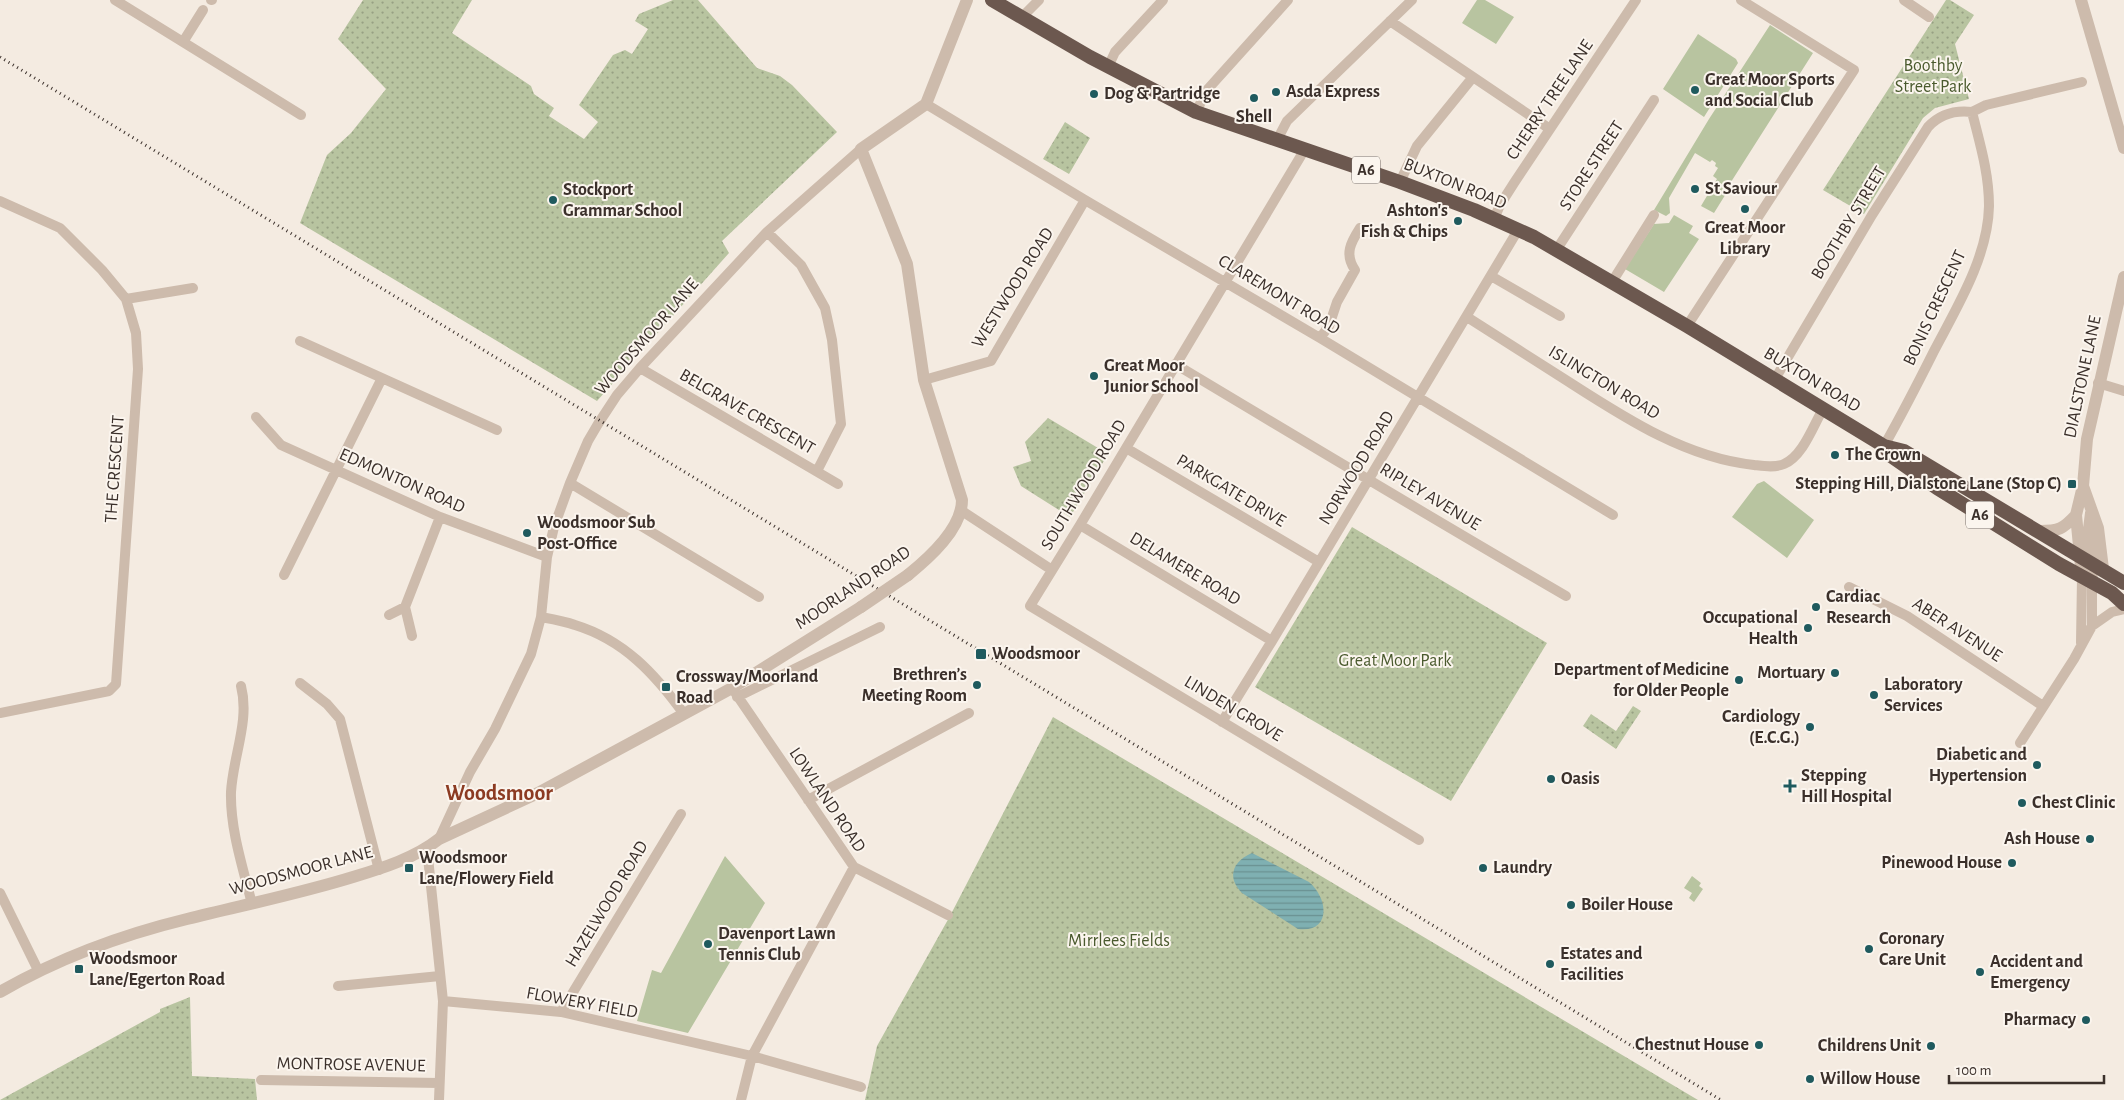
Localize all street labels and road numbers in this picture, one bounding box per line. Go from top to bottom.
street label: CHERRY TREE LANE [1503,37,1597,163]
street label: STORE STREET [1557,118,1628,214]
street label: BUXTON ROAD [1401,155,1509,213]
road number: A6 [1352,156,1380,184]
street label: BOOTHBY STREET [1808,163,1890,283]
street label: WESTWOOD ROAD [969,225,1057,351]
street label: BONIS CRESCENT [1900,247,1970,368]
street label: CLAREMONT ROAD [1215,252,1343,338]
street label: WOODSMOOR LANE [592,275,702,399]
street label: DIALSTONE LANE [2061,314,2105,440]
street label: ISLINGTON ROAD [1545,343,1663,423]
street label: BUXTON ROAD [1761,344,1863,416]
street label: BELGRAVE CRESCENT [676,366,818,458]
street label: NORWOOD ROAD [1316,408,1398,528]
street label: THE CRESCENT [102,414,128,524]
street label: SOUTHWOOD ROAD [1038,417,1130,553]
street label: EDMONTON ROAD [336,445,468,517]
street label: PARKGATE DRIVE [1173,451,1289,531]
street label: RIPLEY AVENUE [1377,460,1484,534]
road number: A6 [1966,502,1994,528]
street label: DELAMERE ROAD [1126,529,1244,609]
street label: MOORLAND ROAD [792,543,914,633]
street label: ABER AVENUE [1909,594,2005,666]
street label: LINDEN GROVE [1181,673,1285,745]
street label: LOWLAND ROAD [785,744,869,856]
street label: HAZELWOOD ROAD [562,838,652,970]
street label: WOODSMOOR LANE [227,843,375,899]
street label: FLOWERY FIELD [525,984,639,1022]
street label: MONTROSE AVENUE [276,1055,426,1075]

